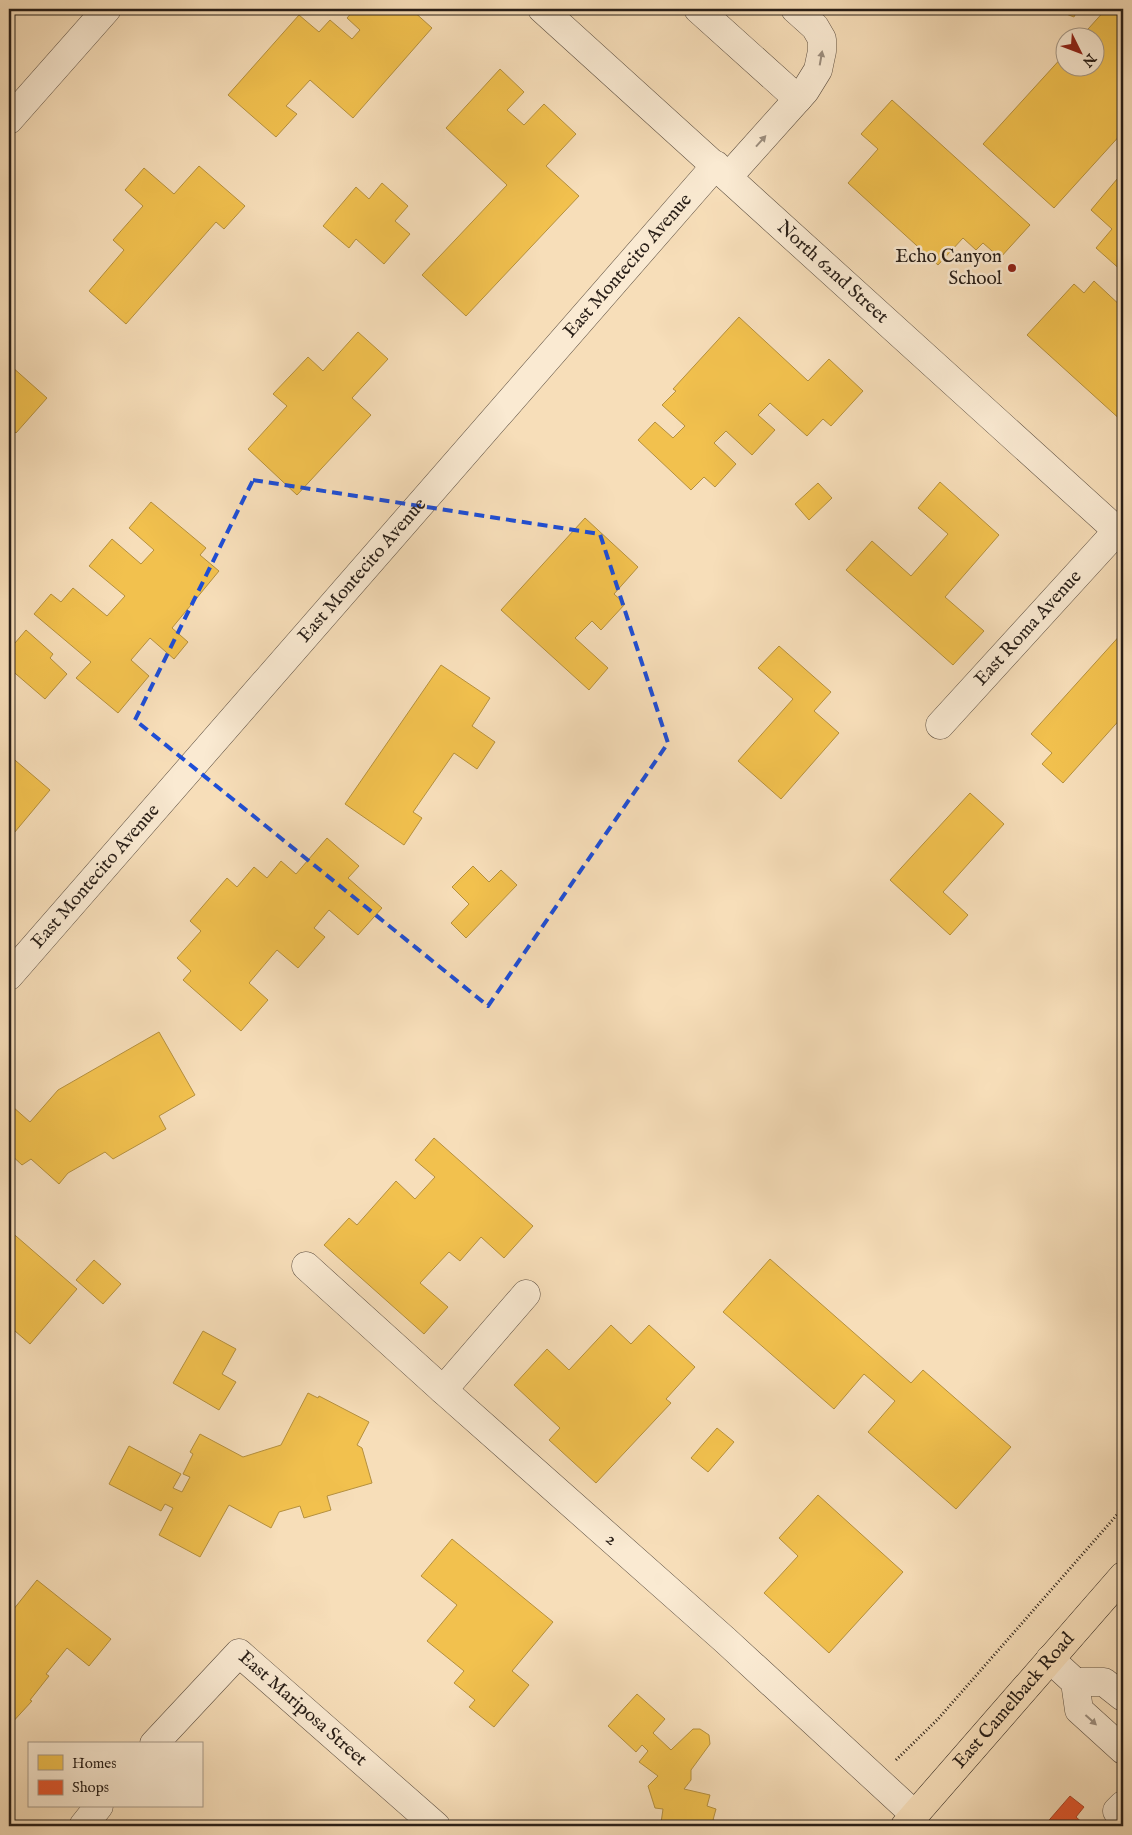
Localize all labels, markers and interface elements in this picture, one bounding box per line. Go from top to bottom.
north arrow [1054,28,1104,78]
one-way arrow [817,49,825,65]
text: N [1078,49,1100,71]
one-way arrow [755,135,767,147]
street label: East Montecito Avenue [558,188,698,343]
street label: North 62nd Street [772,216,894,329]
place label: Echo Canyon School [895,245,1003,291]
marker: Echo Canyon School [1006,262,1018,274]
street label: East Montecito Avenue [293,493,432,648]
street label: East Roma Avenue [969,565,1087,691]
street label: East Montecito Avenue [26,799,165,954]
street label: 2 [600,1527,623,1551]
street label: East Camelback Road [948,1627,1081,1774]
street label: East Mariposa Street [233,1646,372,1772]
one-way arrow [1084,1714,1096,1726]
legend [28,1742,202,1808]
text: Homes [72,1754,116,1773]
text: Shops [72,1778,109,1797]

